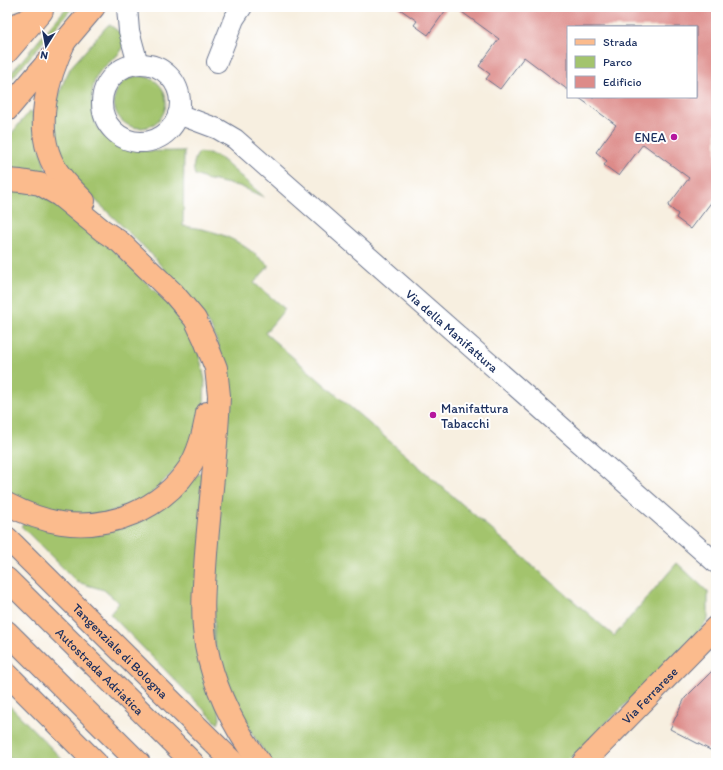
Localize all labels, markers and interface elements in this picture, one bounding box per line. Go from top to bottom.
north arrow [26,26,66,66]
legend [567,26,697,98]
text: Strada [603,35,638,49]
text: N [39,48,49,62]
text: Parco [603,55,632,69]
text: Edificio [603,75,642,89]
place label: ENEA [634,130,667,145]
marker: ENEA [669,132,679,142]
street label: Via della Manifattura [403,286,502,375]
place label: Manifattura Tabacchi [441,401,509,431]
marker: Manifattura Tabacchi [428,410,438,420]
street label: Tangenziale di Bologna [70,600,172,701]
street label: Autostrada Adriatica [53,624,148,718]
street label: Via Ferrarese [618,664,681,727]

